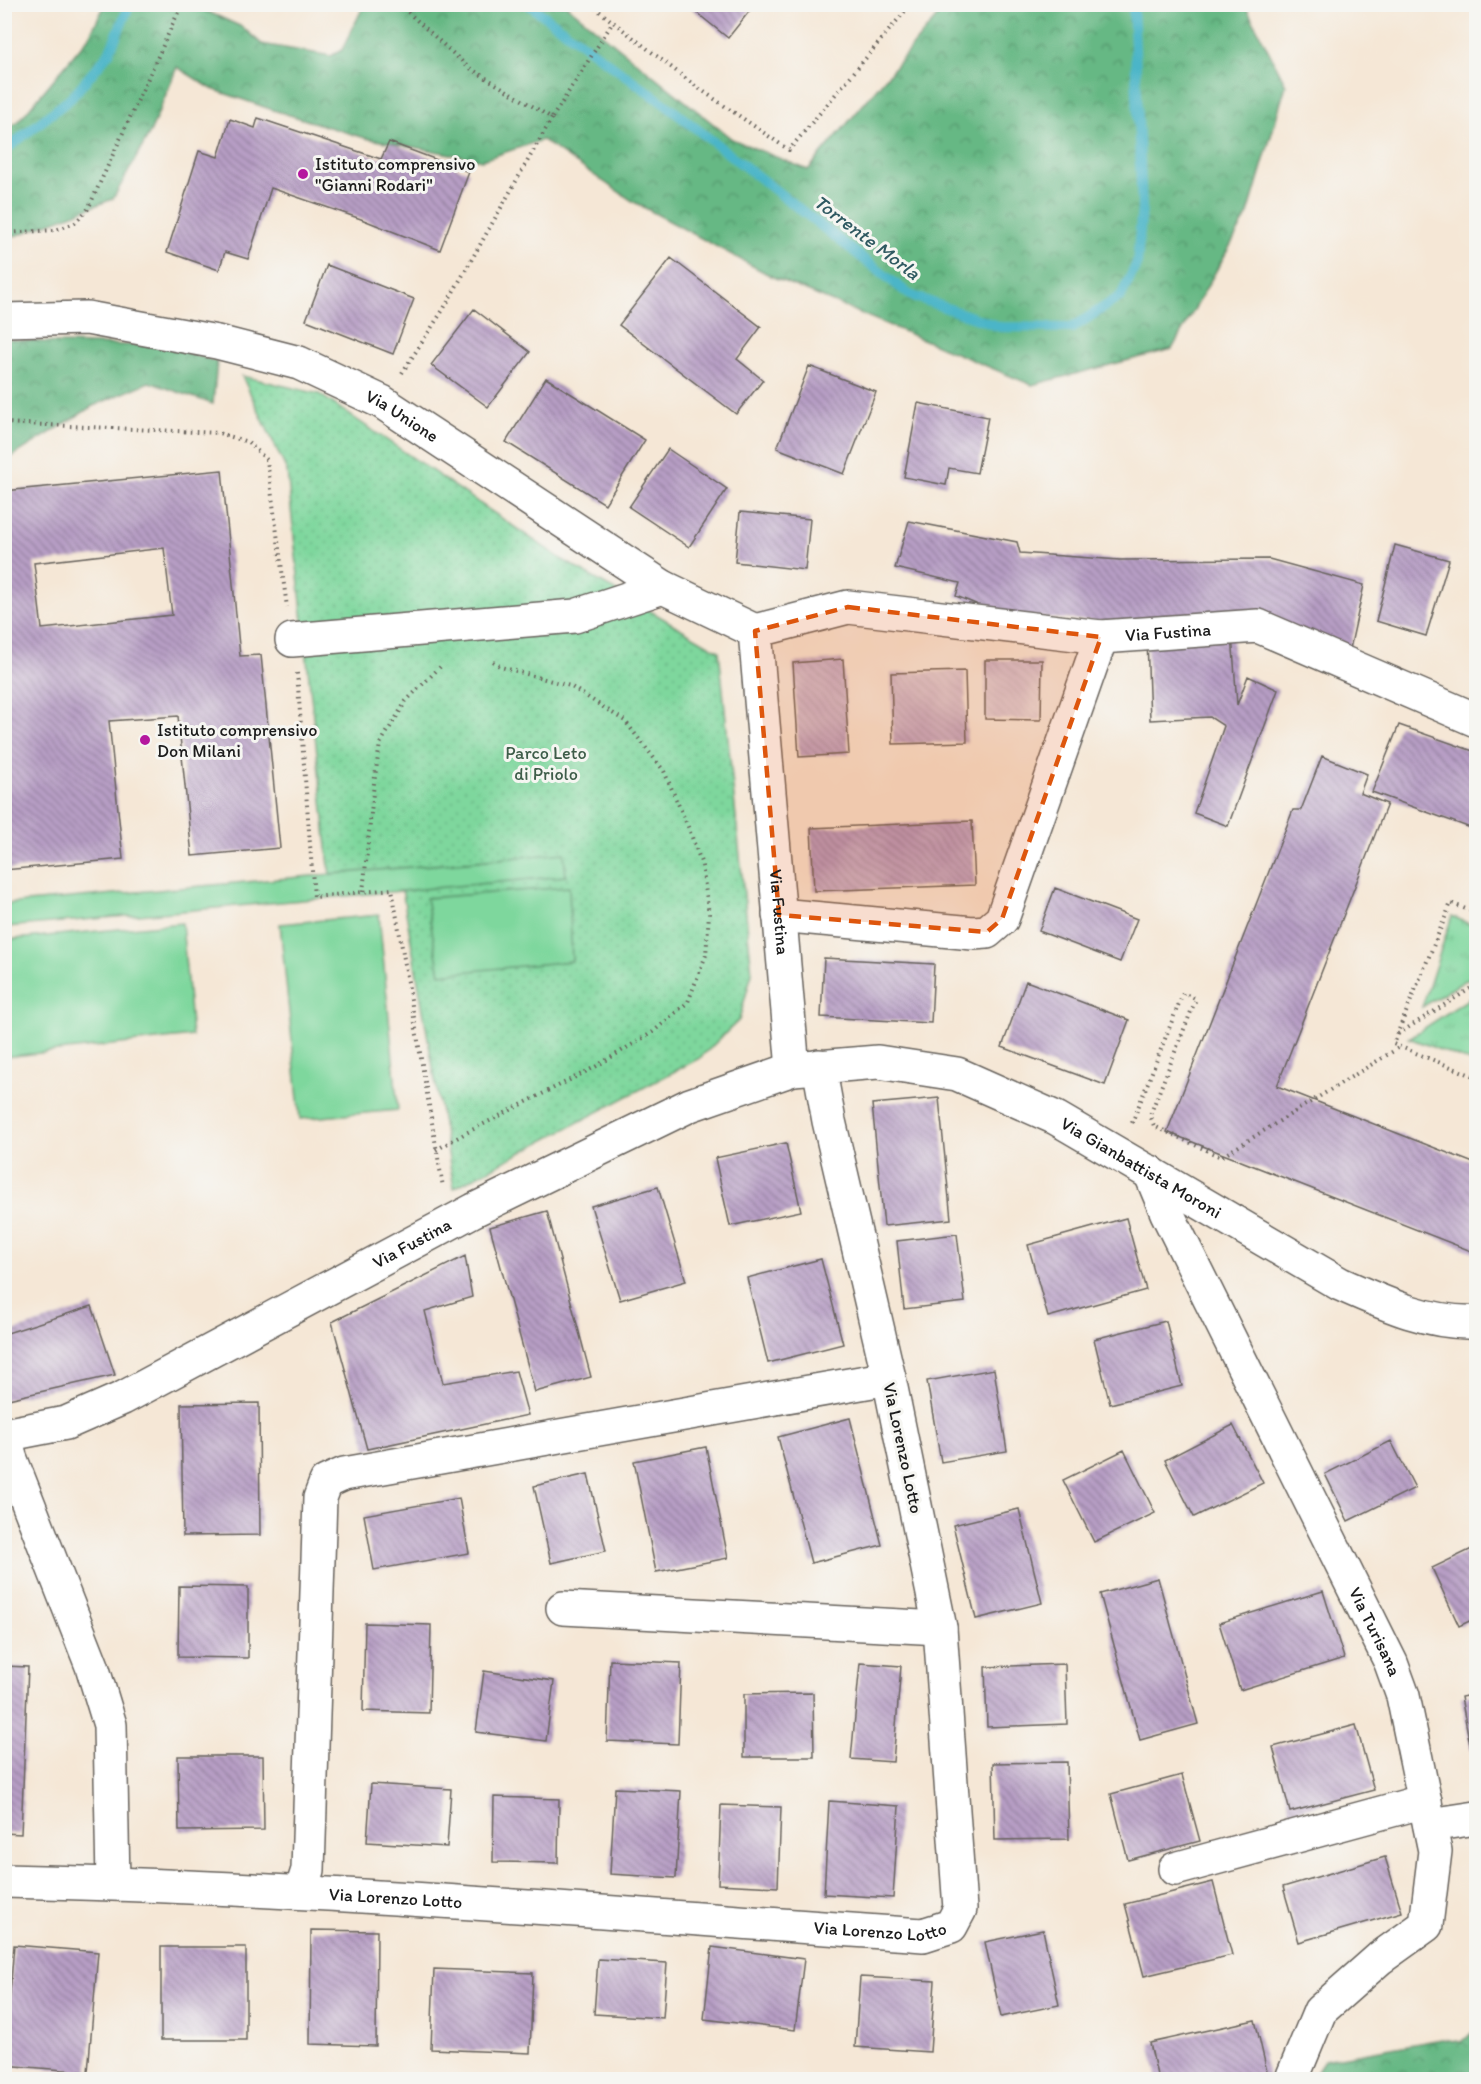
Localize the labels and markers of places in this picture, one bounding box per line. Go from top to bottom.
place label: Istituto comprensivo "Gianni Rodari" [315,153,475,196]
marker: Istituto comprensivo "Gianni Rodari" [296,167,310,181]
place label: Istituto comprensivo Don Milani [157,719,317,762]
marker: Istituto comprensivo Don Milani [138,733,152,747]

